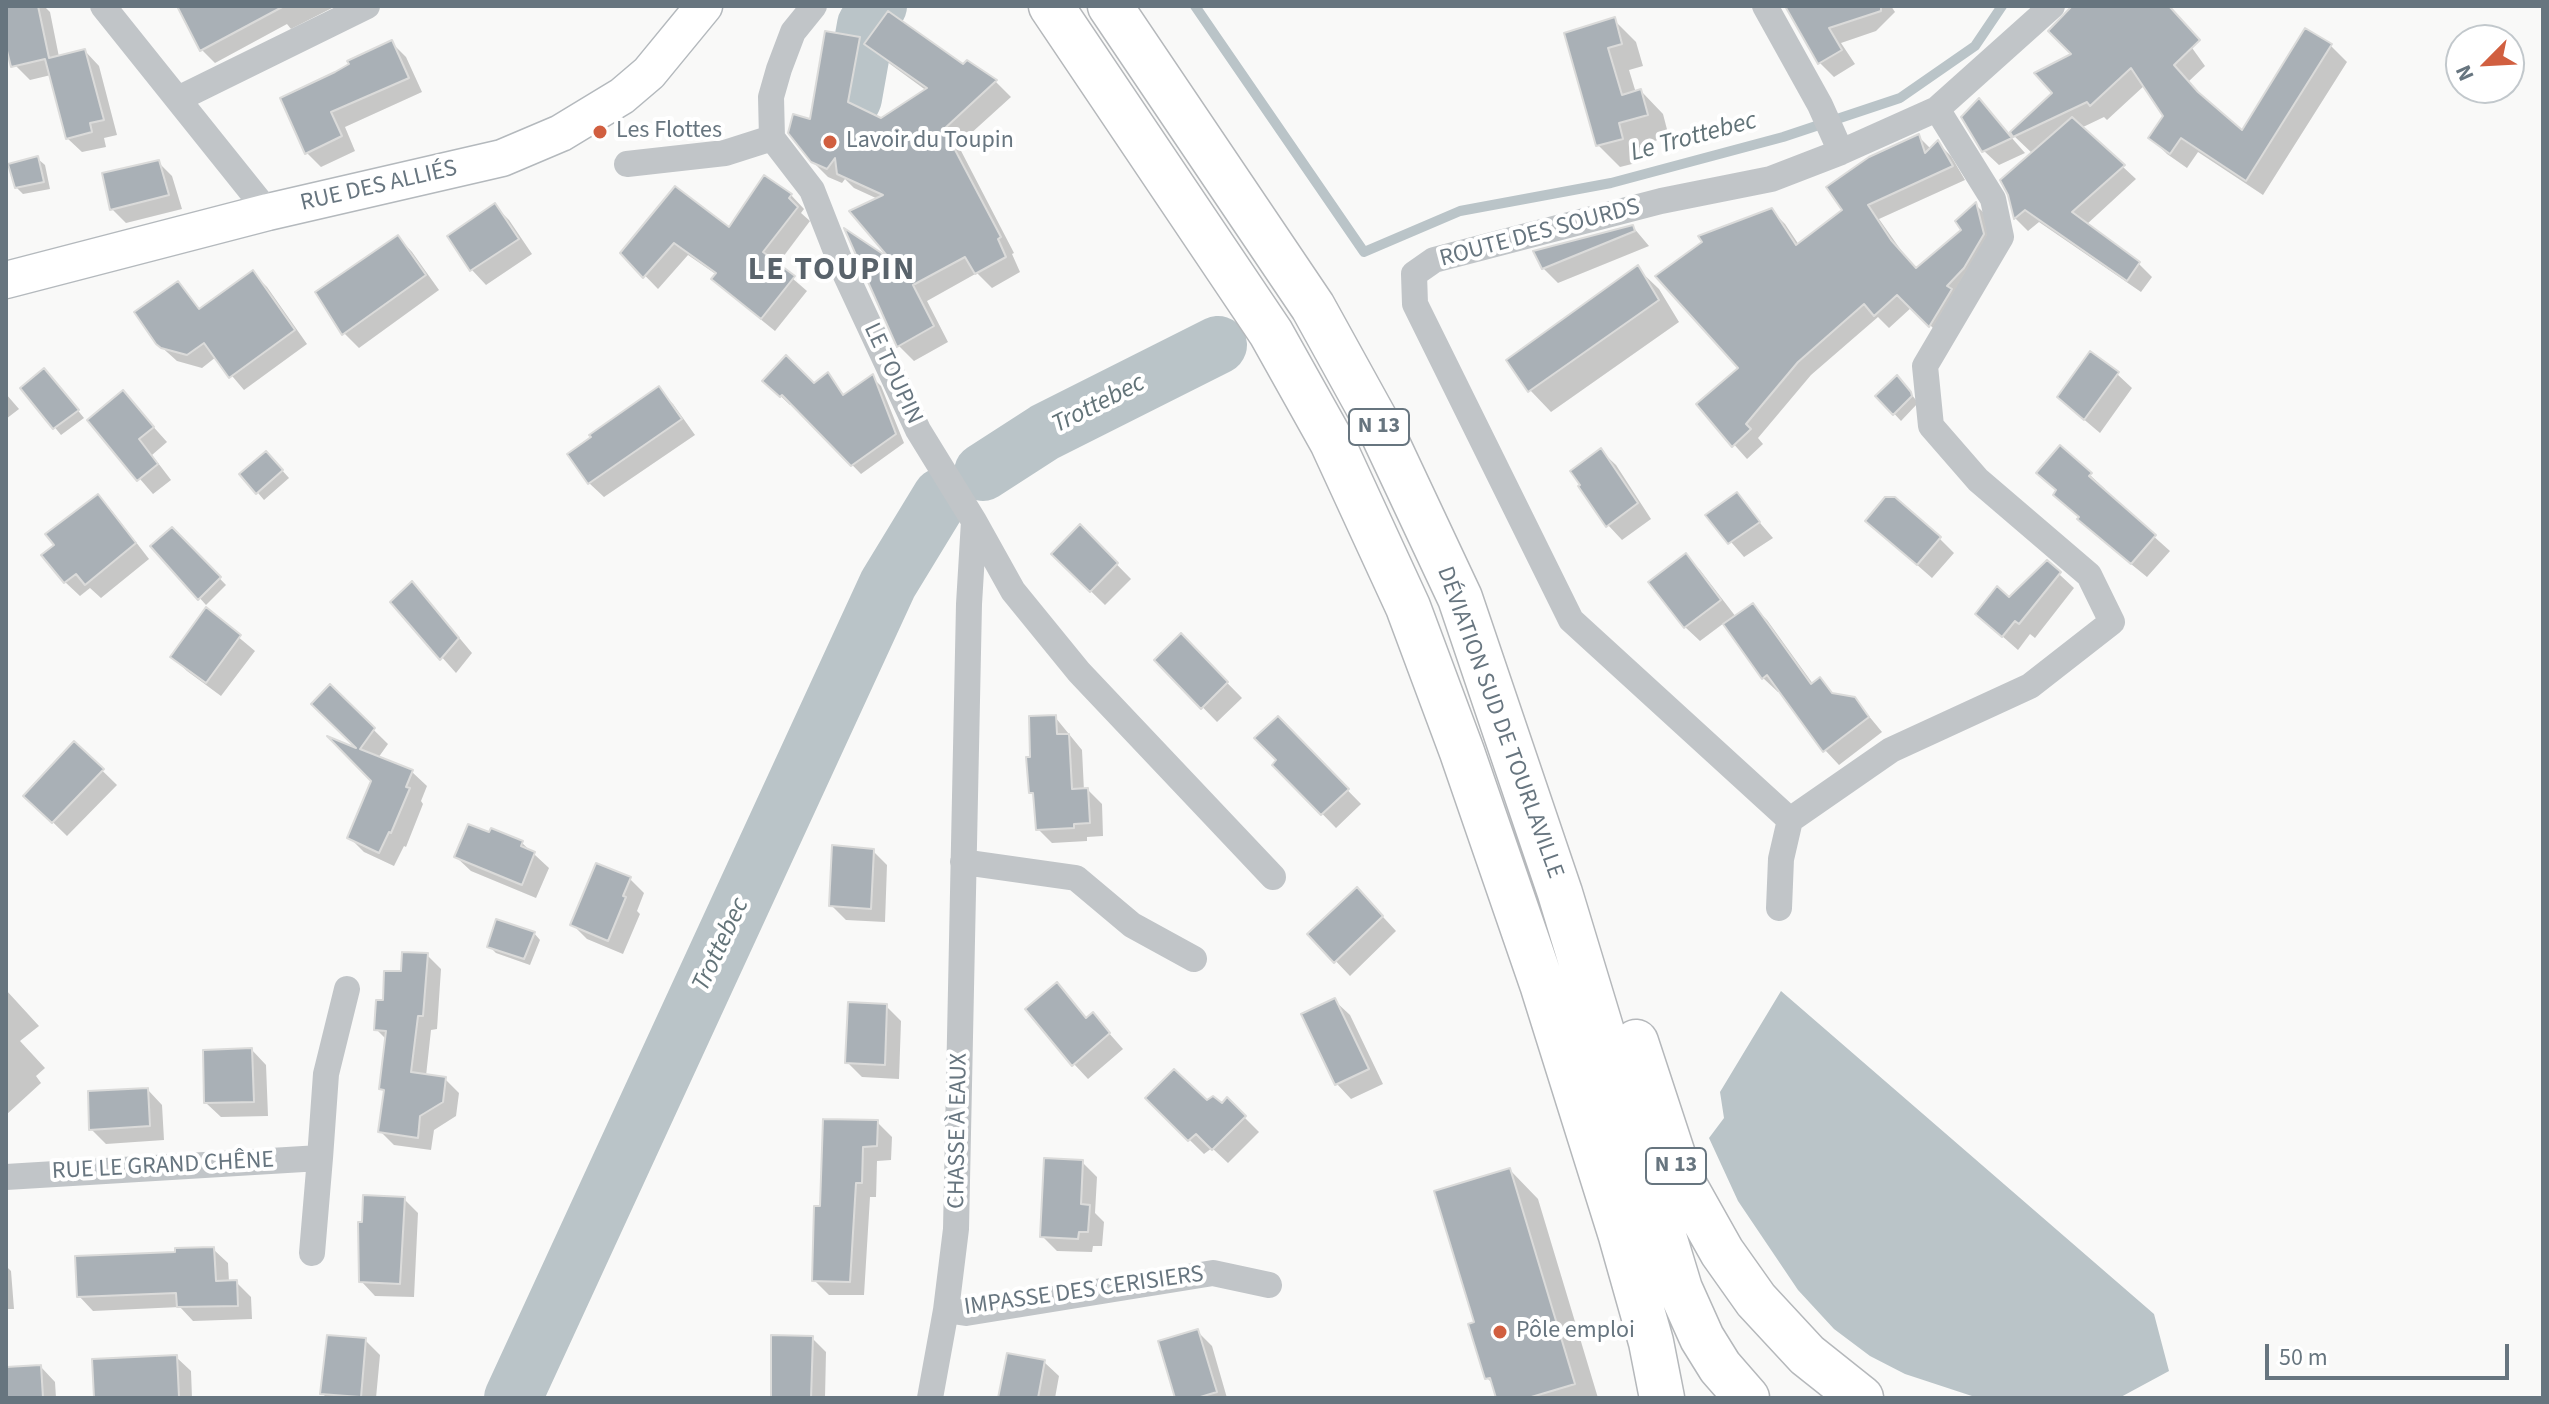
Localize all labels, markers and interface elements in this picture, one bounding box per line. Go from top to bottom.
north arrow [2445,24,2525,104]
text: N [2447,60,2482,86]
water label: Le Trottebec [1628,106,1760,170]
place label: Les Flottes [616,118,722,146]
marker: Les Flottes [591,123,609,141]
place label: Lavoir du Toupin [846,128,1014,156]
marker: Lavoir du Toupin [821,133,839,151]
street label: RUE DES ALLIÉS [298,155,460,219]
street label: ROUTE DES SOURDS [1437,193,1643,275]
district label: LE TOUPIN [748,253,916,291]
street label: LE TOUPIN [856,319,928,429]
water label: Trottebec [1047,368,1151,442]
road number: N 13 [1349,409,1409,445]
street label: DÉVIATION SUD DE TOURLAVILLE [1429,563,1569,883]
water label: Trottebec [687,893,757,997]
street label: CHASSE À EAUX [943,1053,975,1209]
street label: RUE LE GRAND CHÊNE [51,1147,275,1187]
road number: N 13 [1646,1148,1706,1184]
street label: IMPASSE DES CERISIERS [963,1261,1205,1323]
place label: Pôle emploi [1516,1318,1635,1346]
marker: Pôle emploi [1491,1323,1509,1341]
scale bar [2269,1328,2513,1378]
text: 50 m [2279,1340,2328,1375]

